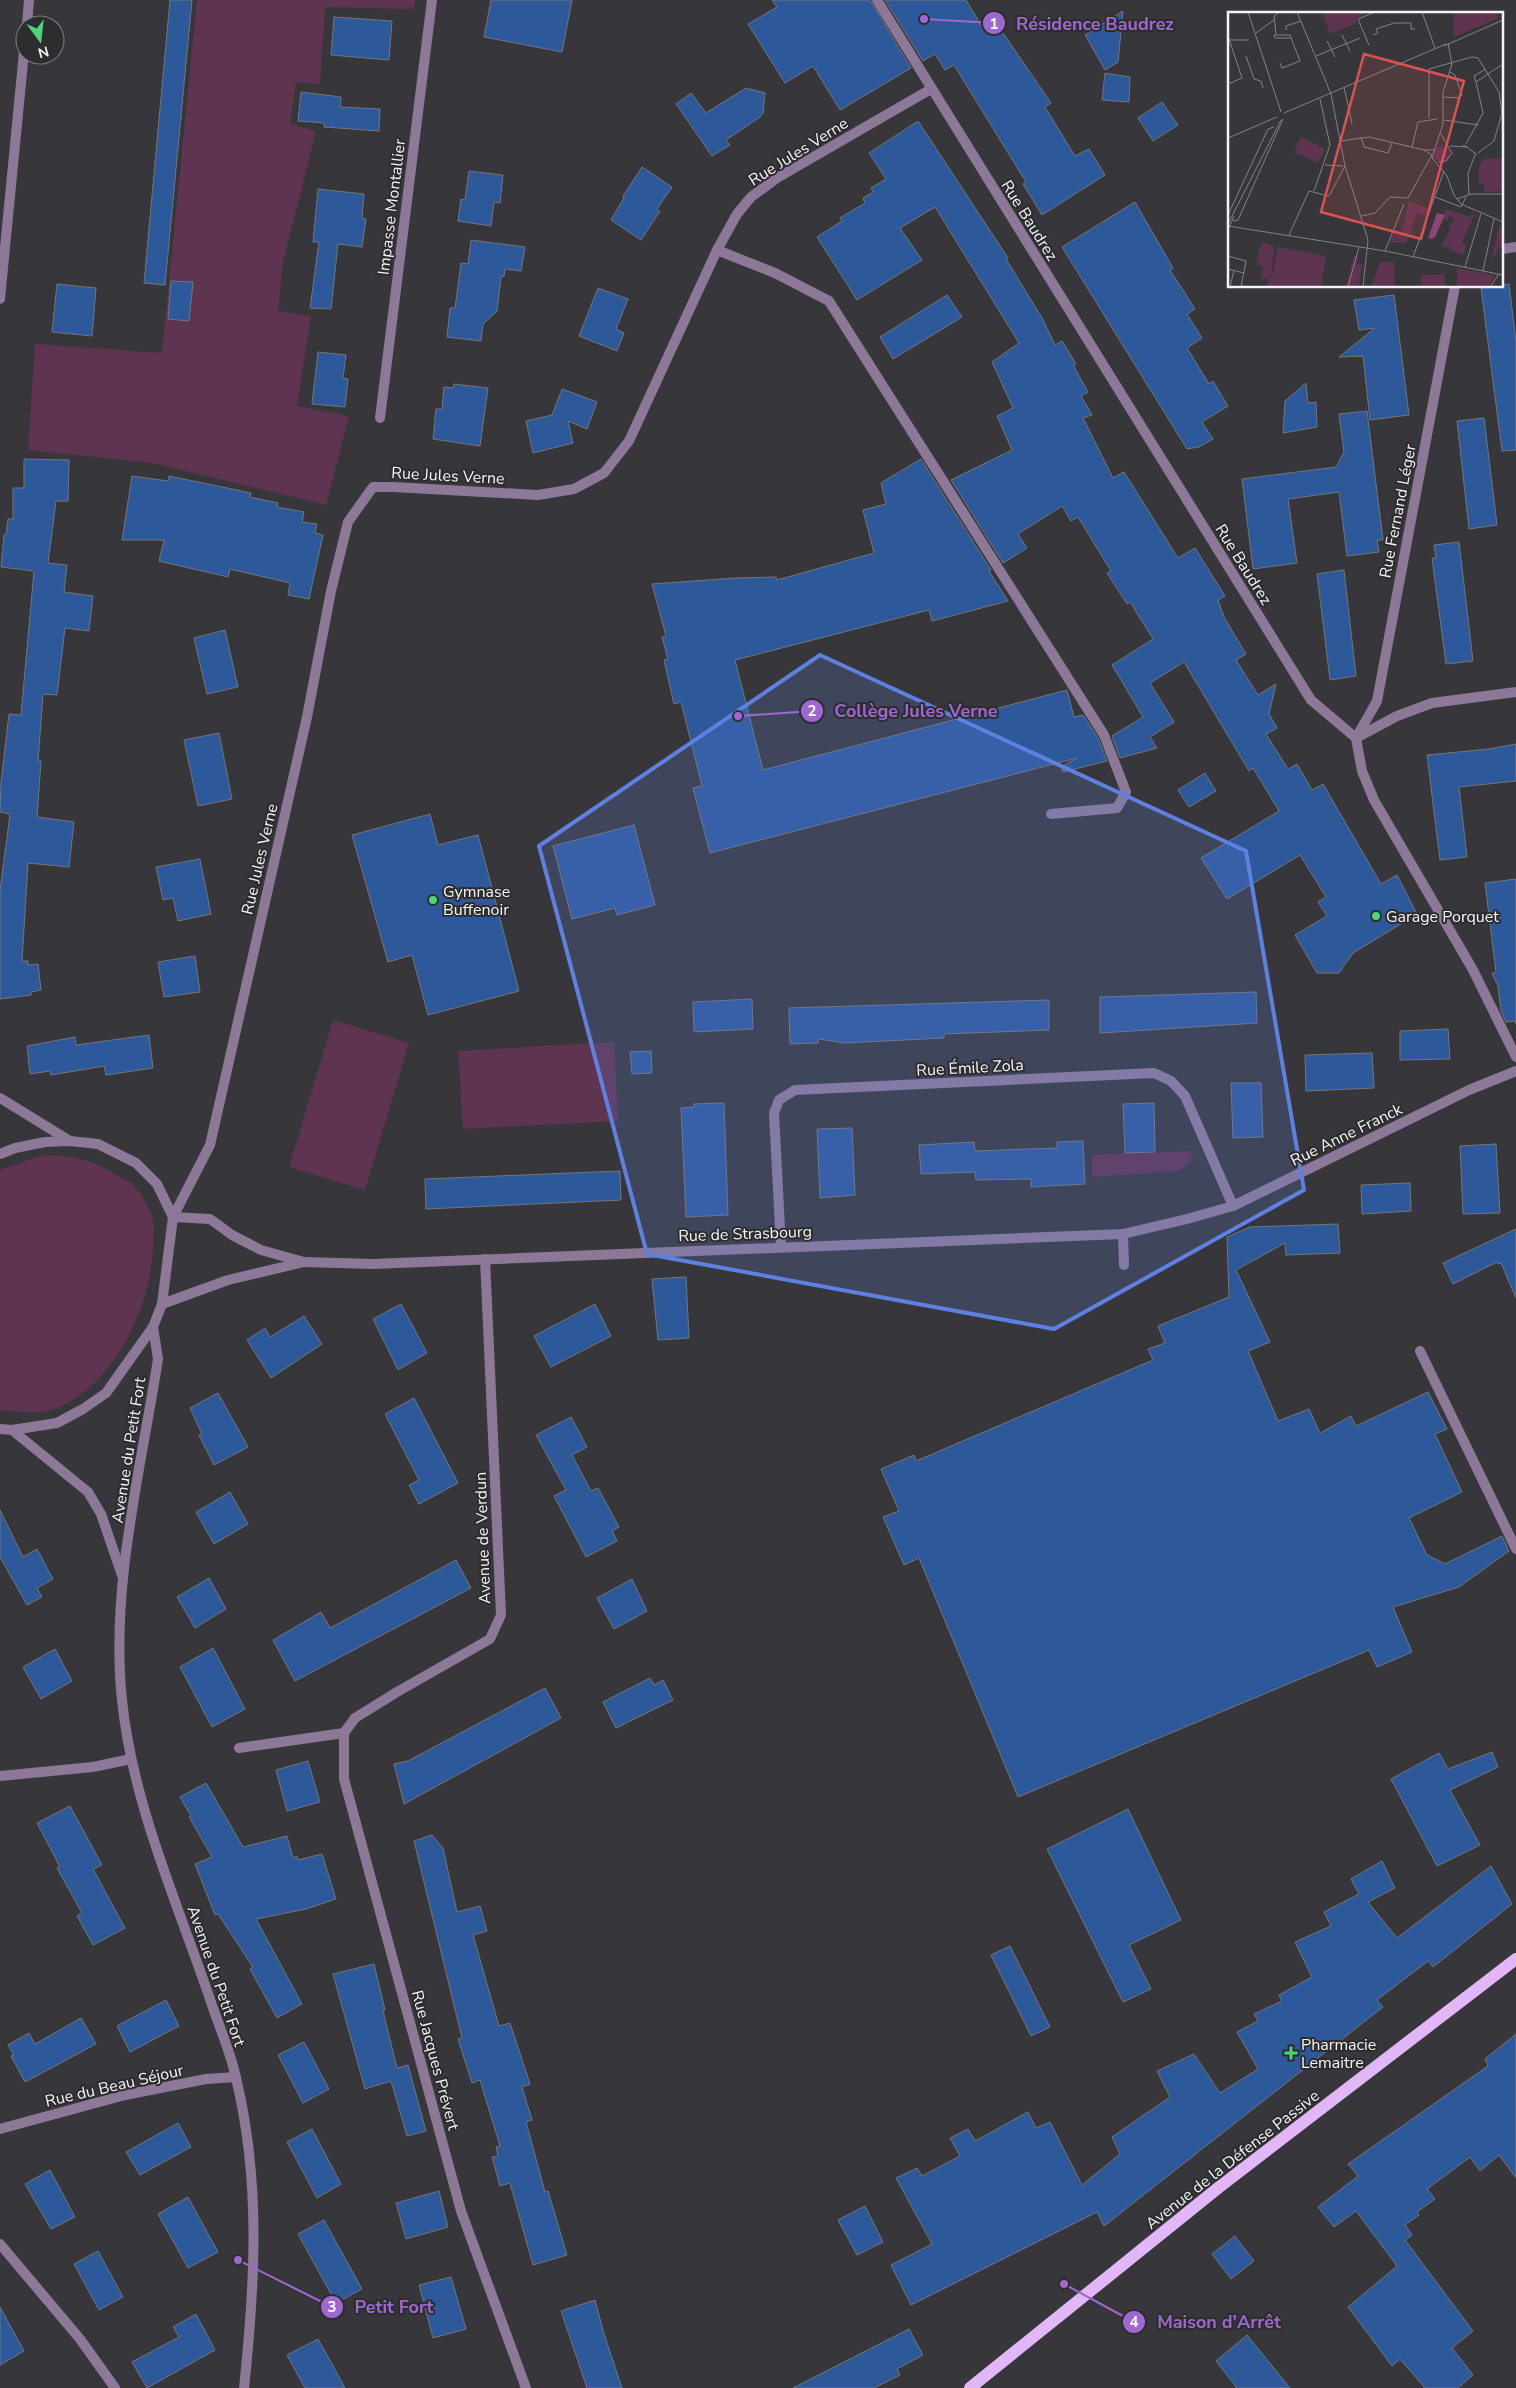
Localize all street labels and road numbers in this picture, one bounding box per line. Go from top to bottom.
street label: Rue Jules Verne [745,112,852,191]
street label: Impasse Montallier [373,138,411,276]
street label: Rue Baudrez [996,176,1063,265]
street label: Rue Fernand Léger [1374,442,1422,580]
street label: Rue Jules Verne [391,462,505,490]
street label: Rue Baudrez [1210,520,1277,609]
street label: Rue Jules Verne [237,802,283,917]
street label: Rue Émile Zola [916,1054,1024,1082]
street label: Rue Anne Franck [1287,1098,1407,1172]
street label: Rue de Strasbourg [678,1221,812,1247]
street label: Avenue du Petit Fort [107,1375,151,1525]
street label: Avenue de Verdun [470,1472,496,1604]
street label: Avenue du Petit Fort [182,1903,251,2050]
street label: Rue Jacques Prévert [406,1988,464,2133]
street label: Rue du Beau Séjour [43,2059,186,2113]
street label: Avenue de la Défense Passive [1141,2085,1324,2235]

